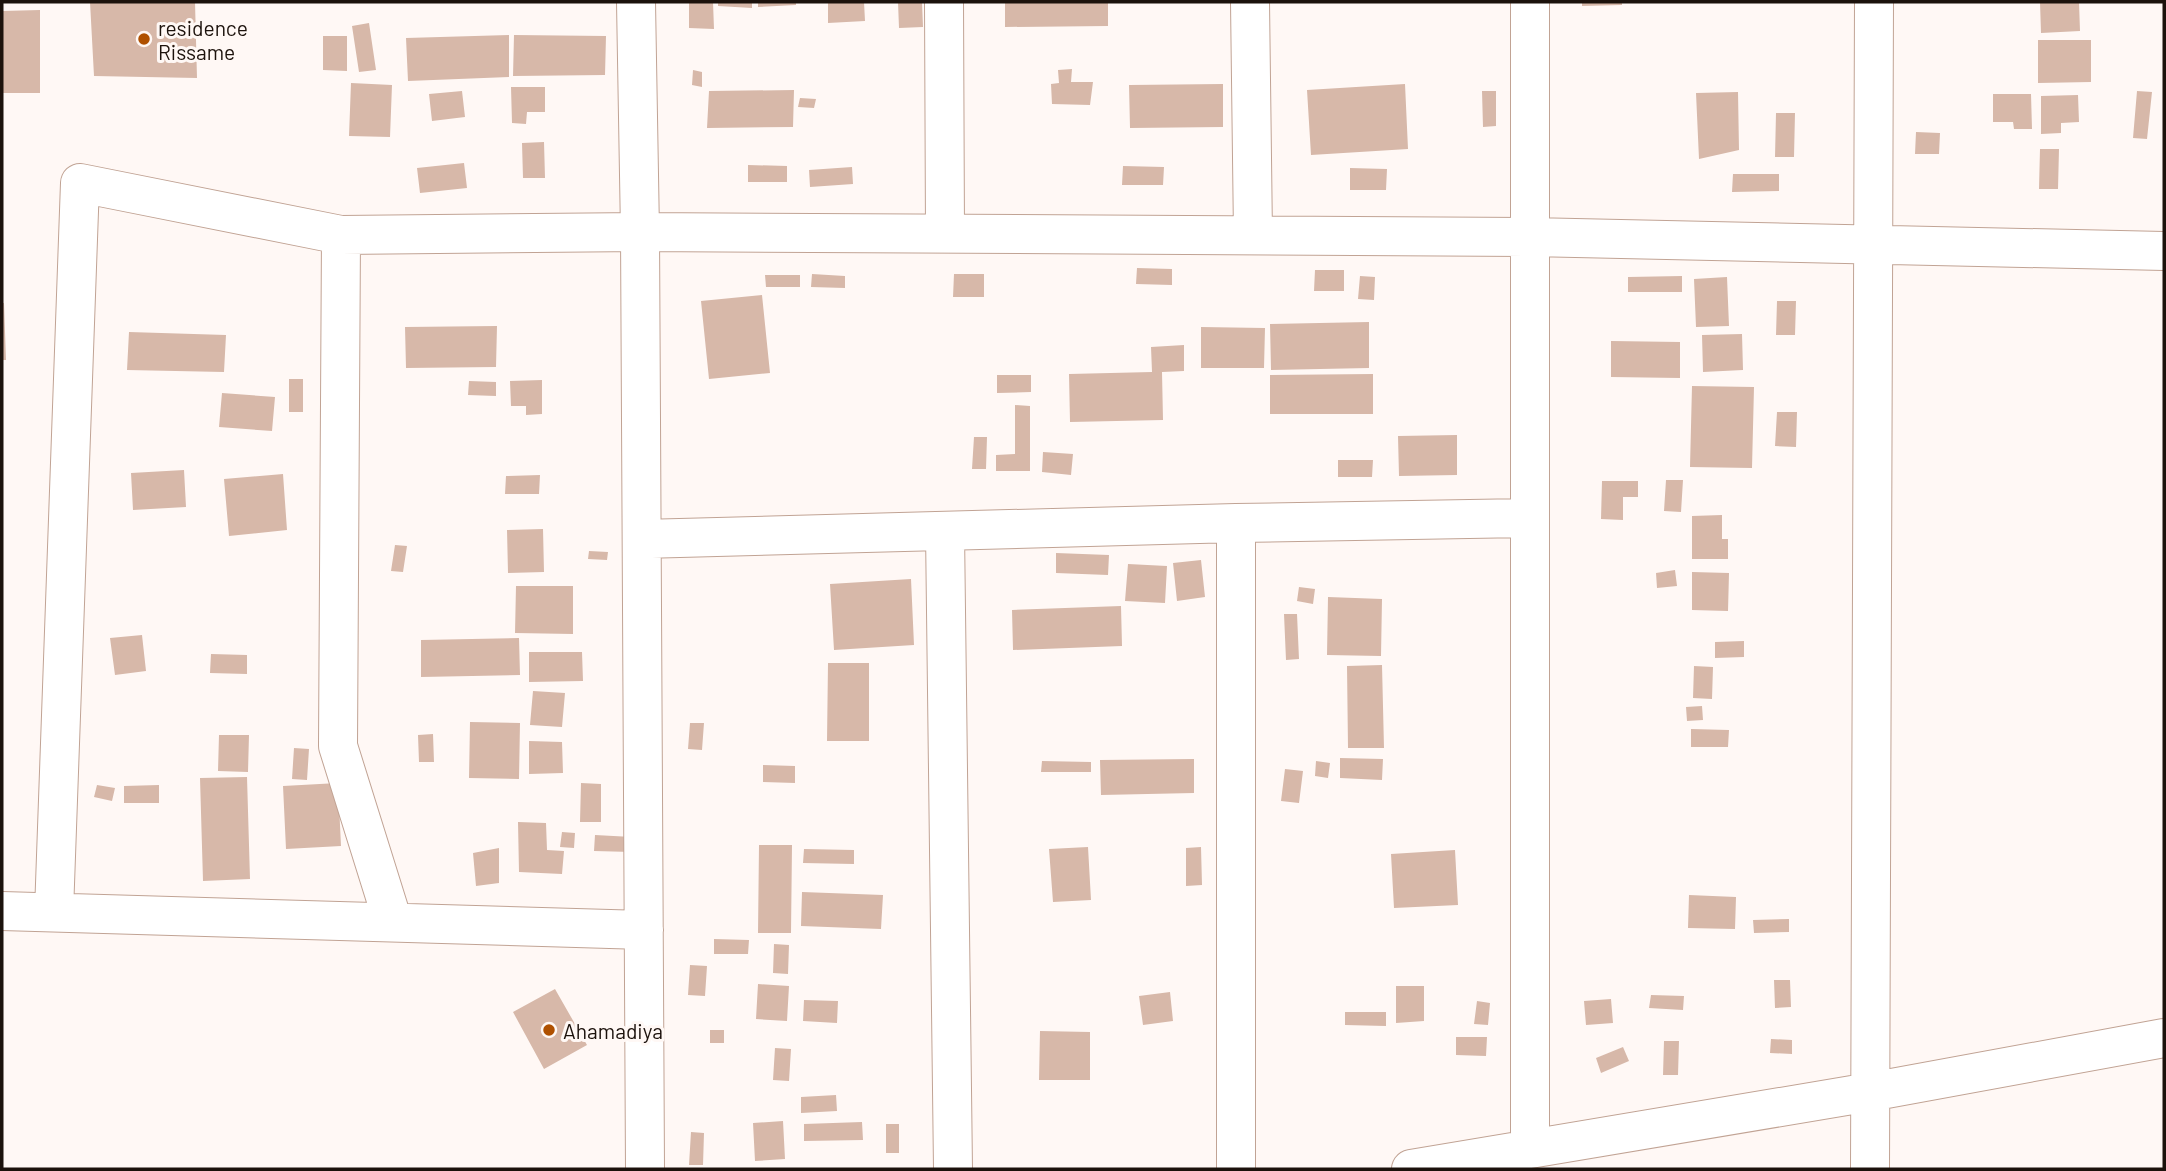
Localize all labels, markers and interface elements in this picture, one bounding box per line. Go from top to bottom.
place label: residence Rissame [158,15,248,64]
marker: residence Rissame [136,31,152,47]
place label: Ahamadiya [563,1018,663,1043]
marker: Ahamadiya [541,1022,557,1038]

